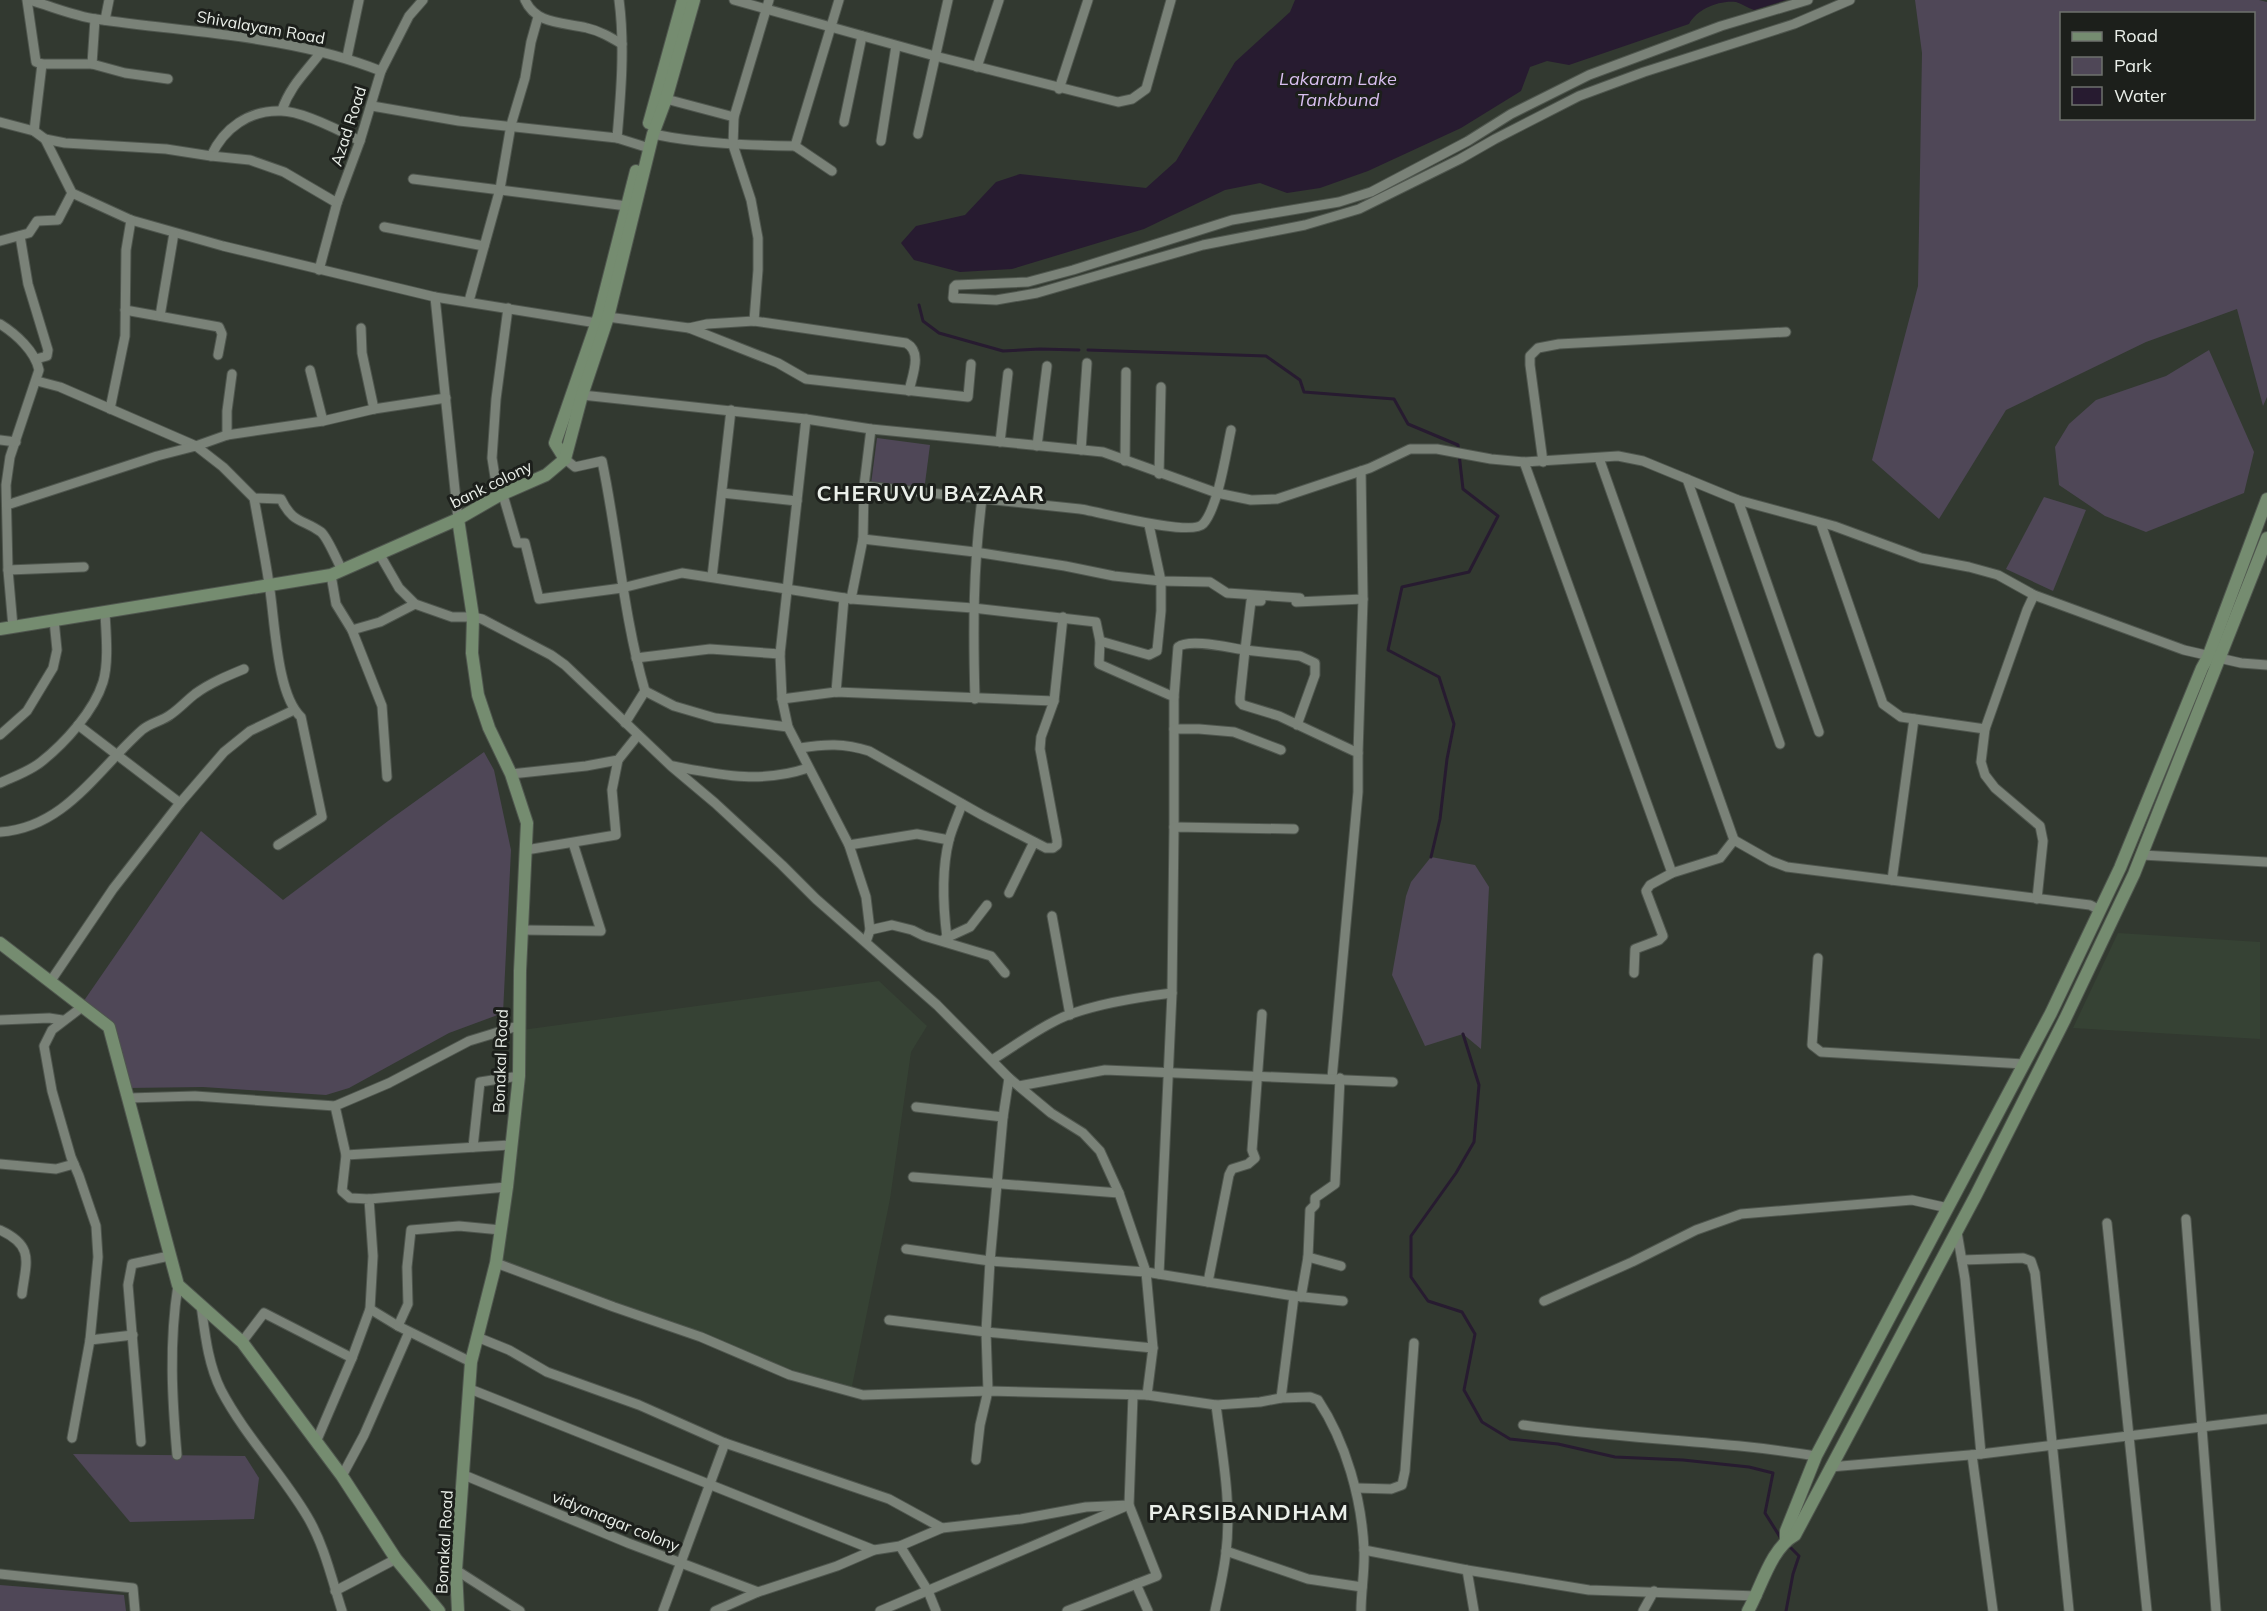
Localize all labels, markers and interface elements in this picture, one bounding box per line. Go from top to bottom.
street label: Shivalayam Road [195,6,327,48]
legend [2060,12,2255,120]
text: Road [2114,24,2158,47]
text: Park [2114,54,2153,77]
water label: Lakaram Lake Tankbund [1279,67,1397,111]
street label: Azad Road [326,84,370,168]
text: Water [2114,84,2167,107]
street label: bank colony [447,455,536,512]
district label: CHERUVU BAZAAR [816,479,1046,507]
street label: Bonakal Road [488,1009,512,1113]
street label: vidyanagar colony [549,1486,683,1556]
street label: Bonakal Road [431,1490,457,1594]
district label: PARSIBANDHAM [1149,1498,1350,1526]

